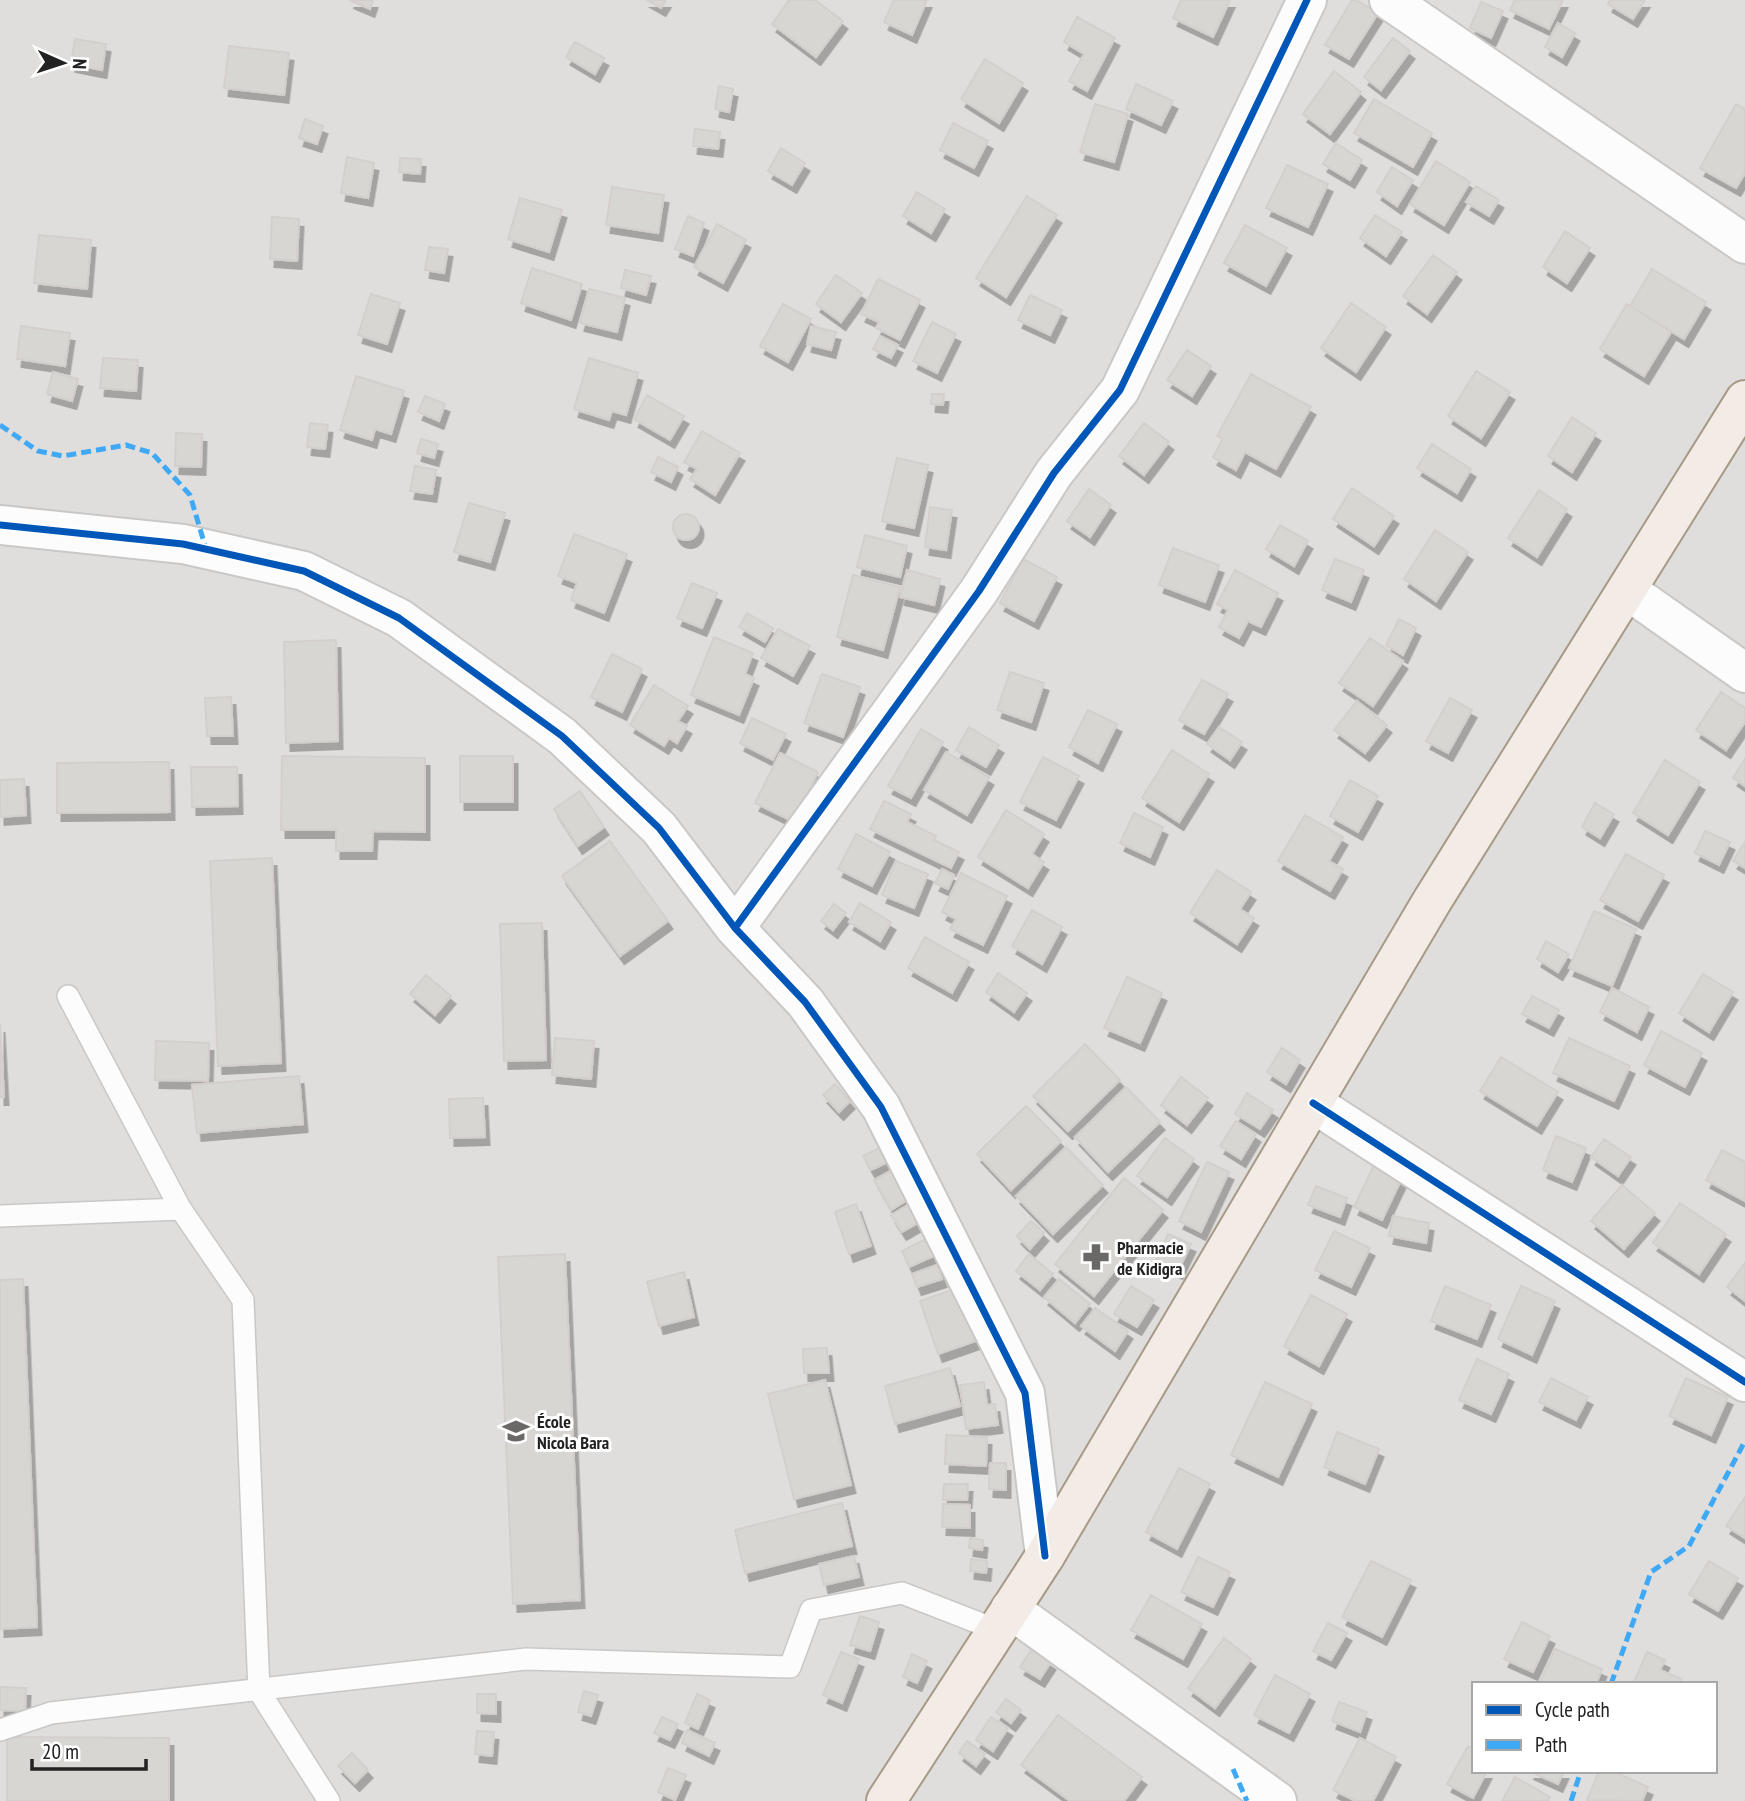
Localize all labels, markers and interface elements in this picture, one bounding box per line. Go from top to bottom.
north arrow [28,28,98,98]
text: N [68,58,92,70]
place label: Pharmacie de Kidigra [1117,1236,1184,1280]
pharmacy icon: Pharmacie de Kidigra [1081,1242,1111,1272]
place label: École Nicola Bara [537,1410,609,1454]
school or university icon: École Nicola Bara [501,1416,531,1446]
legend [1472,1682,1717,1773]
text: Cycle path [1535,1696,1610,1723]
scale bar [32,1728,145,1772]
text: Path [1535,1731,1567,1758]
text: 20 m [42,1738,79,1765]

